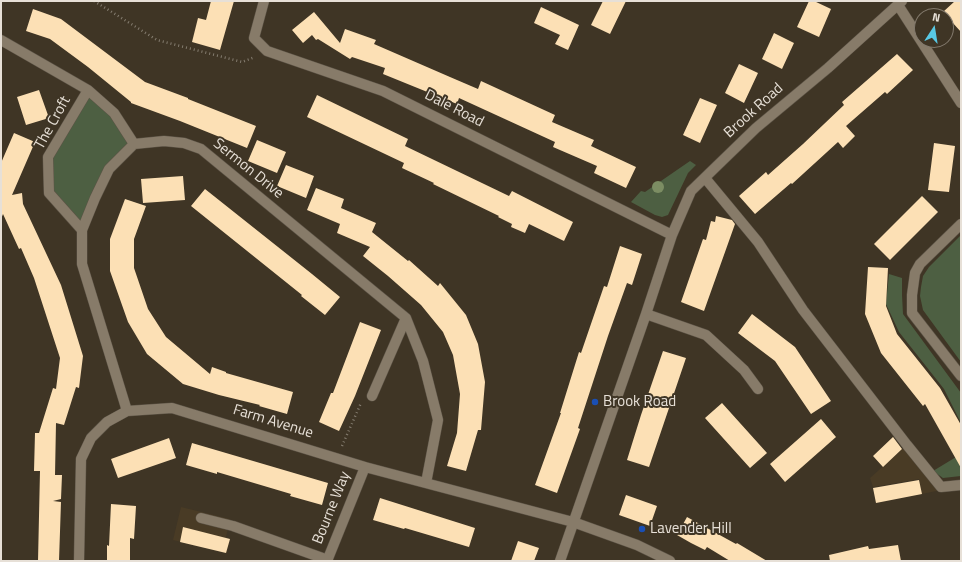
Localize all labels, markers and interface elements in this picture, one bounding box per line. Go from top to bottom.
north arrow [914,8,954,48]
text: N [931,9,942,26]
street label: Brook Road [721,80,787,142]
street label: Dale Road [421,86,487,132]
street label: The Croft [31,93,75,153]
street label: Sermon Drive [209,135,287,203]
place label: Brook Road [603,393,676,411]
marker: Brook Road [590,397,600,407]
street label: Farm Avenue [231,401,315,443]
street label: Bourne Way [309,469,355,547]
place label: Lavender Hill [650,520,732,538]
marker: Lavender Hill [637,524,647,534]

